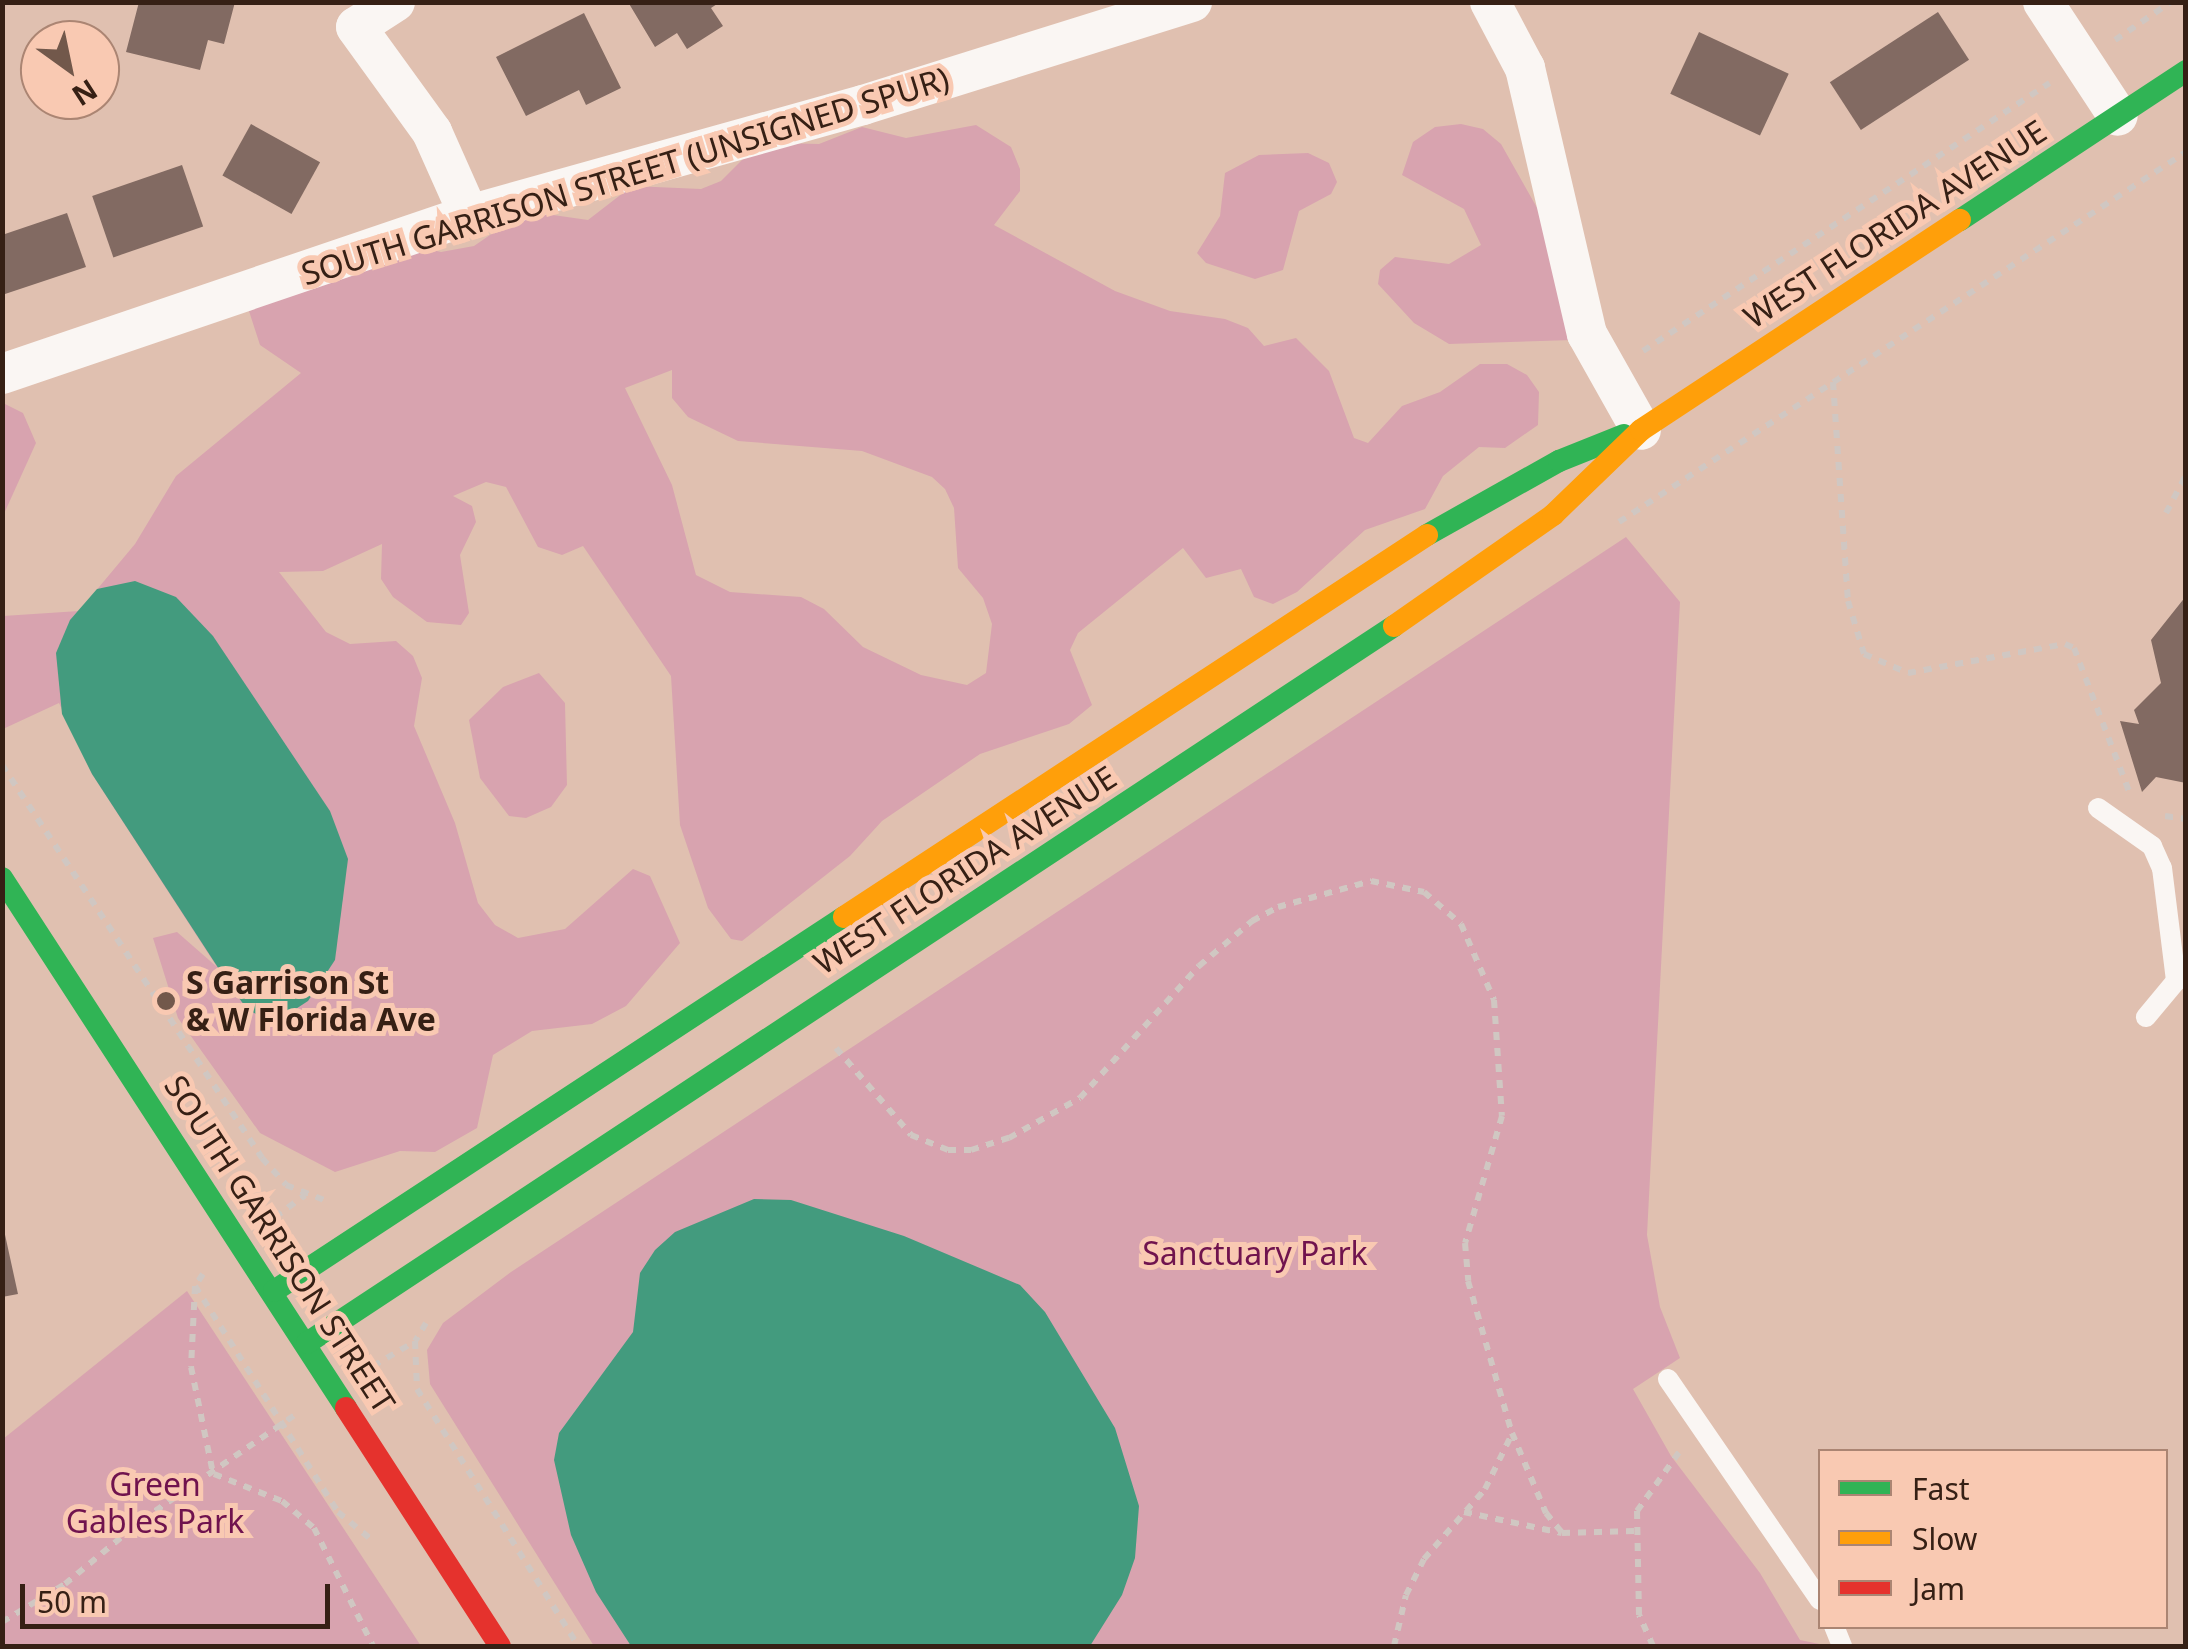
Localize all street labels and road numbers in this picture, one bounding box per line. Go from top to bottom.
street label: SOUTH GARRISON STREET (UNSIGNED SPUR) [297,59,953,293]
street label: WEST FLORIDA AVENUE [1737,112,2053,336]
street label: WEST FLORIDA AVENUE [807,758,1123,982]
street label: SOUTH GARRISON STREET [157,1068,403,1420]

